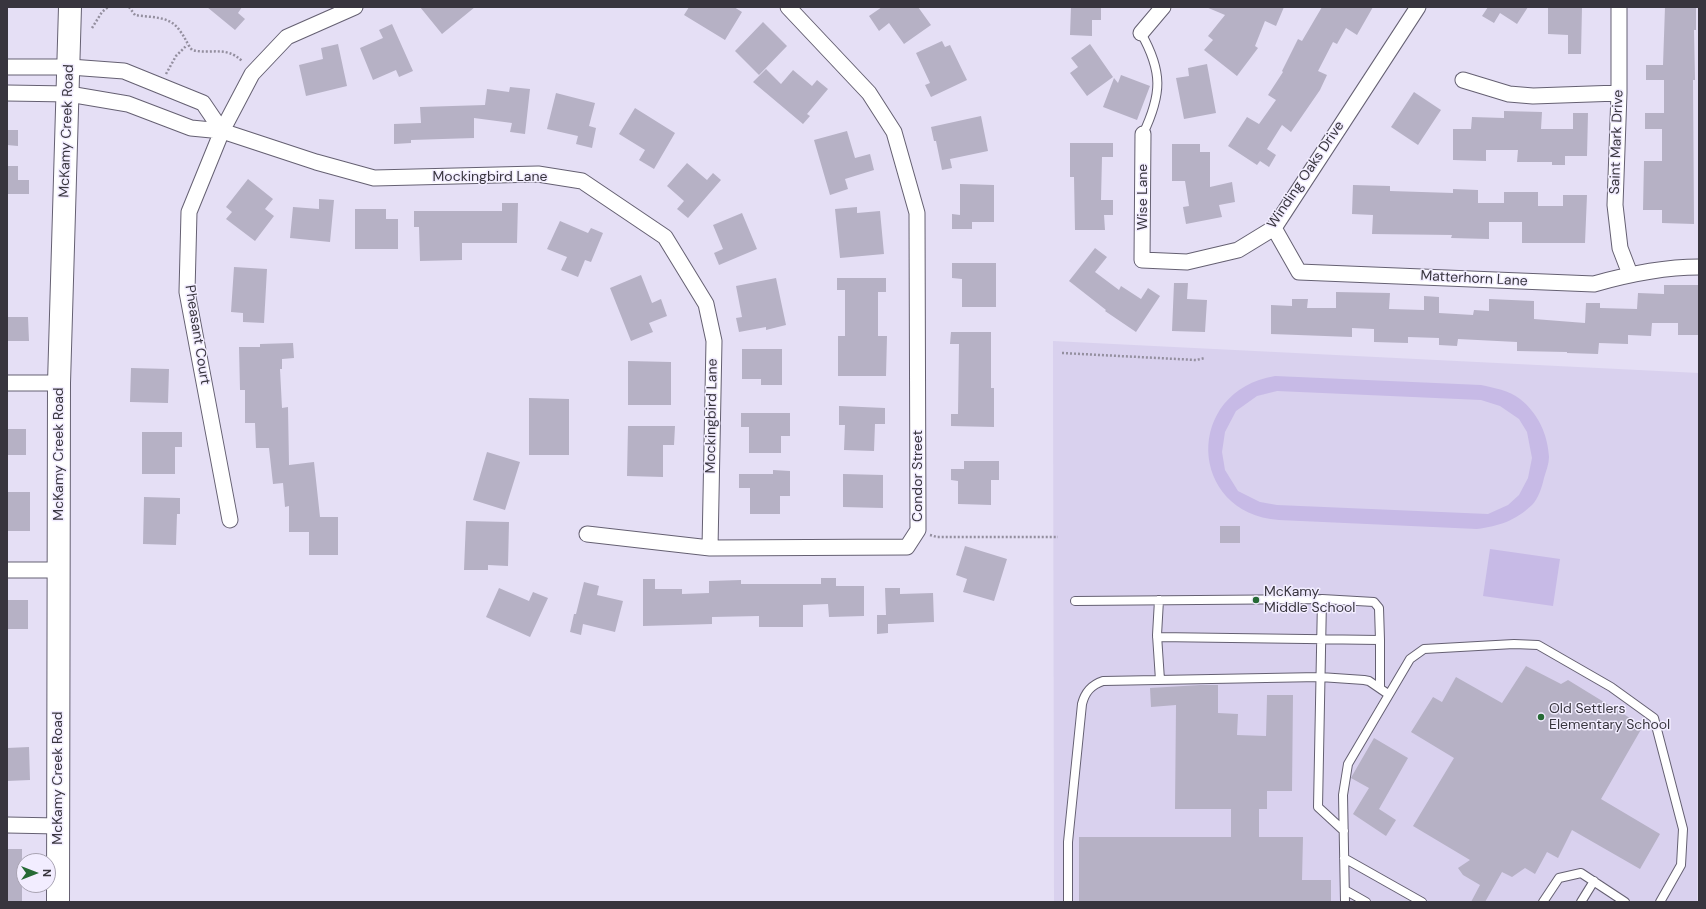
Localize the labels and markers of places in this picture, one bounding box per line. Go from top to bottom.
place label: McKamy Middle School [1264,584,1355,616]
marker: McKamy Middle School [1251,595,1261,605]
place label: Old Settlers Elementary School [1549,701,1670,734]
marker: Old Settlers Elementary School [1536,712,1546,722]

